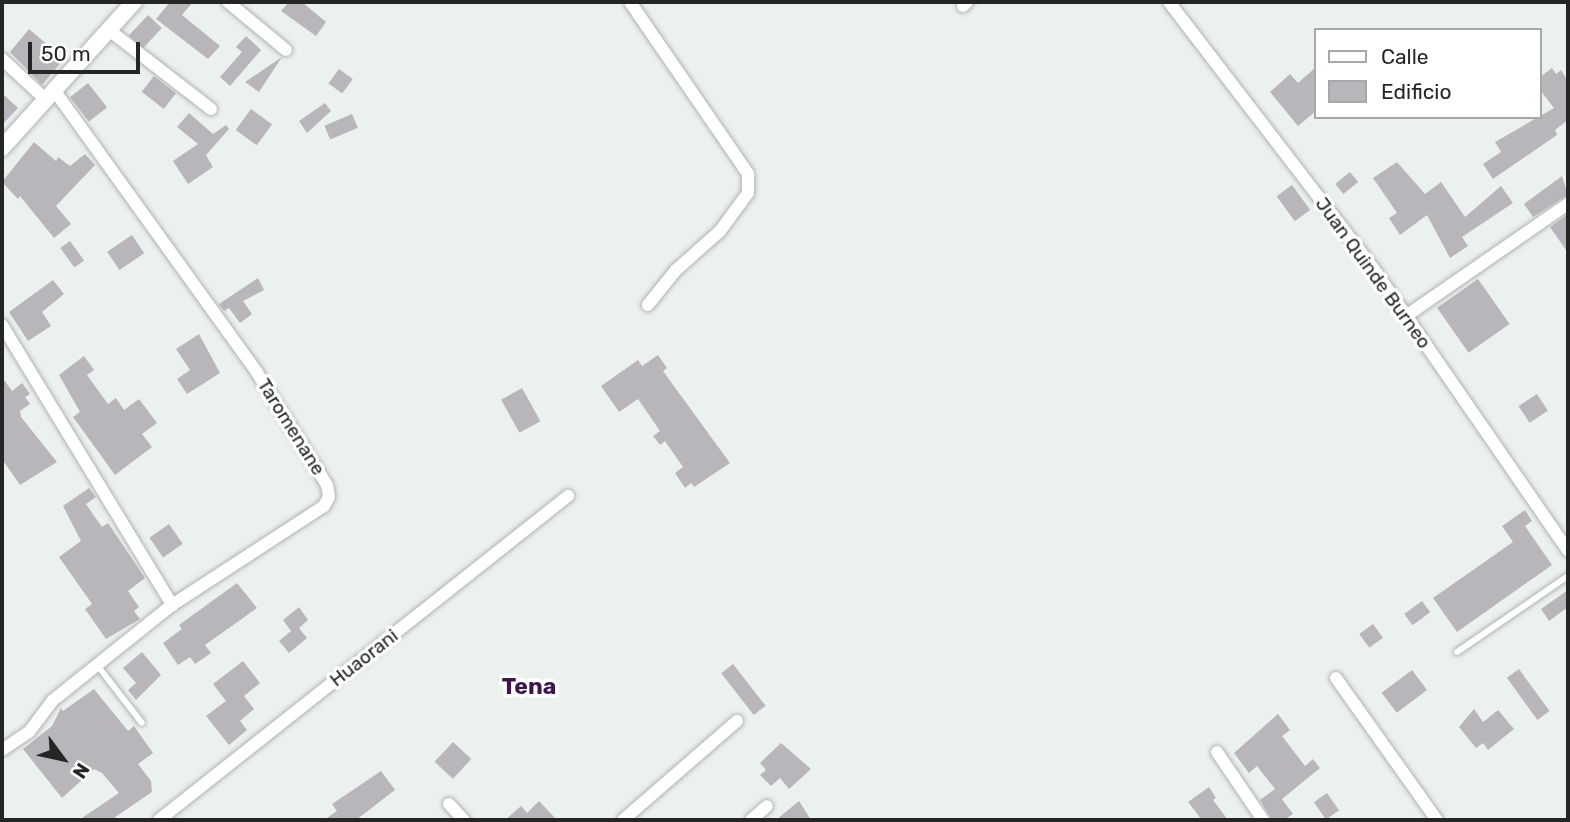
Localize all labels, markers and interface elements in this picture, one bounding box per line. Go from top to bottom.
scale bar [32,28,144,72]
legend [1314,28,1542,119]
text: 50 m [41,41,91,66]
text: Calle [1381,44,1429,69]
text: Edificio [1381,79,1451,104]
street label: Juan Quinde Burneo [1310,193,1436,353]
street label: Taromenane [252,375,330,479]
street label: Huaorani [325,624,403,692]
district label: Tena [502,672,556,700]
north arrow [28,724,98,794]
text: N [68,759,94,783]

